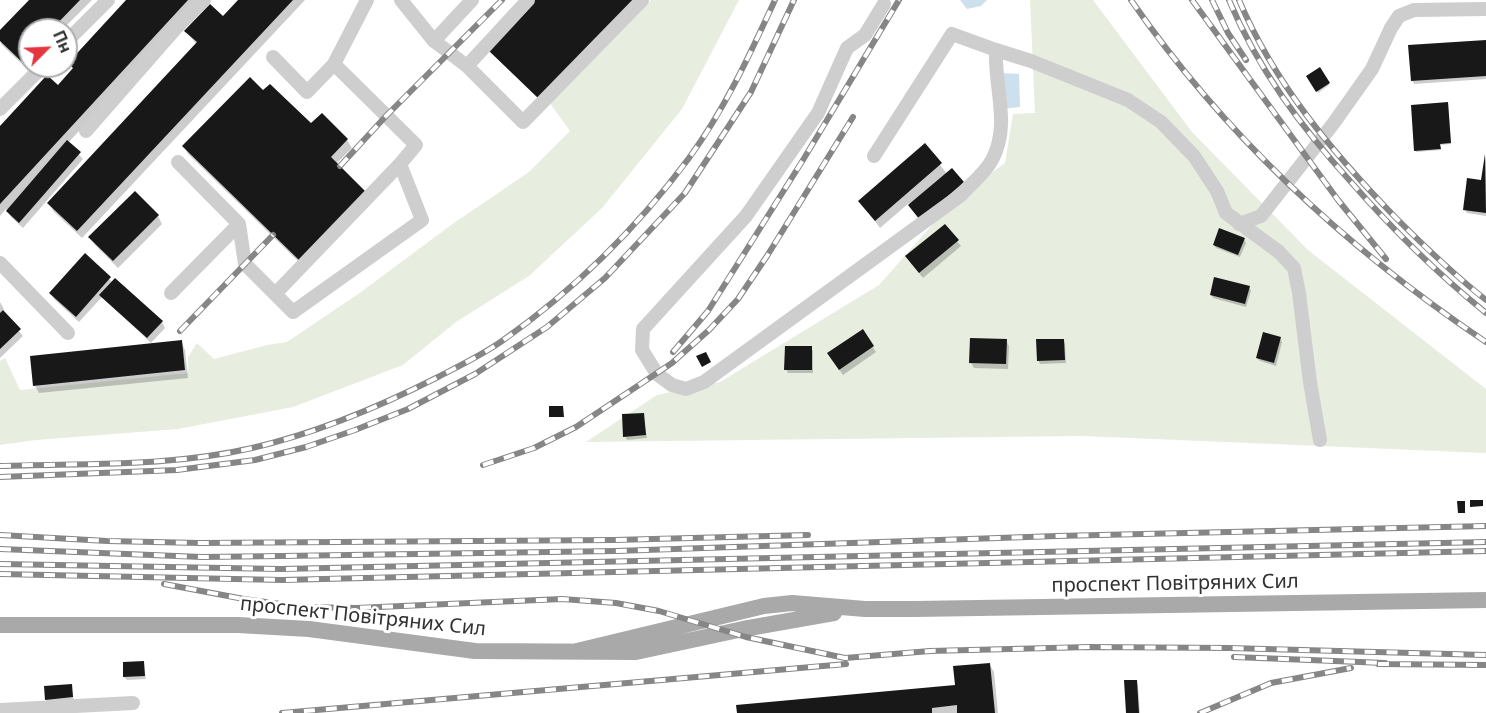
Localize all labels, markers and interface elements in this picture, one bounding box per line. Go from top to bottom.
north arrow [18,18,78,78]
text: Пн [48,27,77,56]
street label: проспект Повітряних Сил [1051,570,1299,598]
street label: проспект Повітряних Сил [239,592,487,642]

